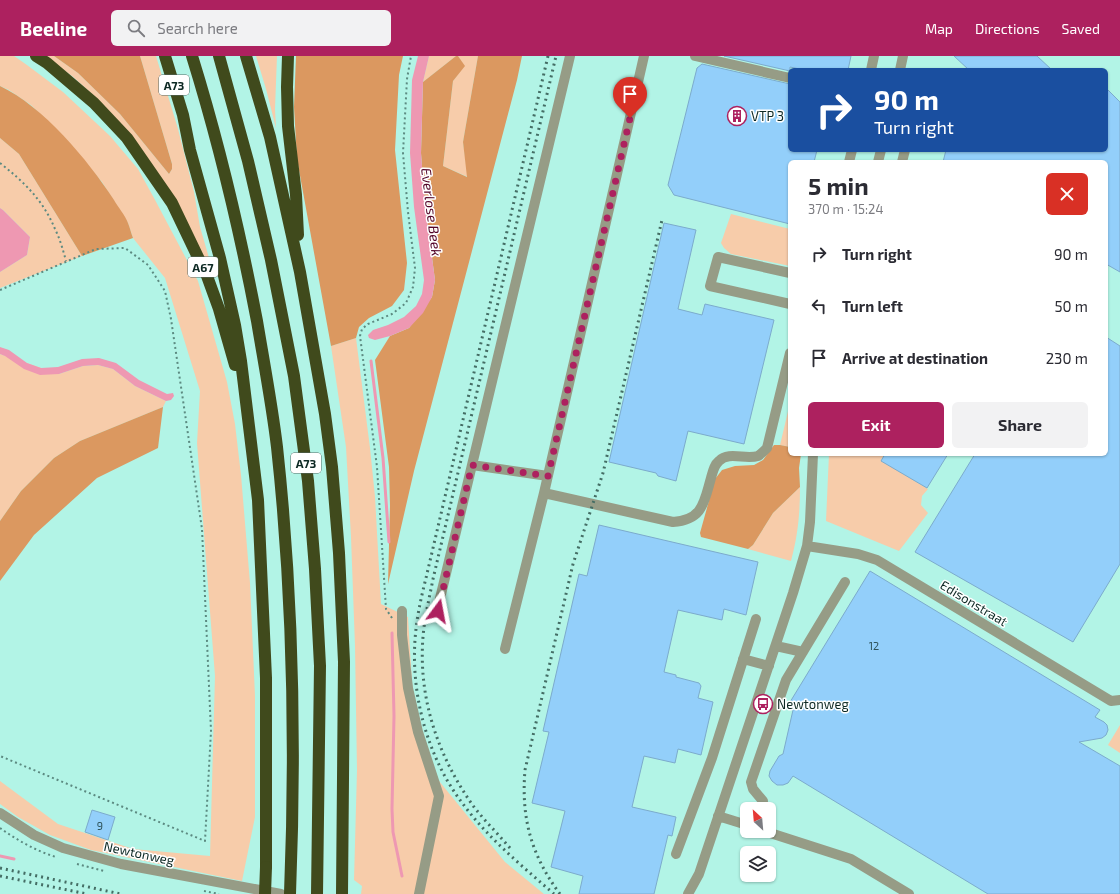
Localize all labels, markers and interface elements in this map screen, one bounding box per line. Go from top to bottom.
search box [111,10,391,46]
text: Beeline [20,17,87,40]
icon: search [125,17,147,39]
text: Search here [157,19,238,37]
text: Map [925,20,953,37]
text: Directions [975,20,1040,37]
text: Saved [1062,20,1100,37]
road number: A73 [159,75,189,95]
pin [613,77,647,118]
text: 90 m [874,82,939,116]
icon: arrive [619,83,641,105]
icon: right [808,84,860,136]
building icon: VTP 3 [726,105,748,127]
place label: VTP 3 [751,108,784,124]
text: Turn right [874,116,954,138]
water label: Everlose Beek [418,167,446,257]
text: 5 min [808,171,869,200]
button: close [1046,173,1088,215]
text: 370 m · 15:24 [808,201,883,217]
icon: right [808,243,830,265]
text: Turn right [842,245,912,263]
text: 90 m [1054,245,1088,263]
road number: A67 [188,257,218,277]
icon: left [808,295,830,317]
text: Turn left [842,297,903,315]
text: 50 m [1054,297,1088,315]
icon: arrive [808,347,830,369]
text: Arrive at destination [842,349,988,367]
text: 230 m [1046,349,1088,367]
button: Exit [808,402,944,448]
button: Share [952,402,1088,448]
road number: A73 [291,453,321,473]
street label: Edisonstraat [938,577,1011,629]
position arrow [417,590,459,632]
house number: 12 [869,639,879,652]
bus stop icon: Newtonweg [752,693,774,715]
place label: Newtonweg [777,696,849,712]
north arrow [740,802,776,838]
map controls [740,802,776,882]
house number: 9 [97,819,103,832]
street label: Newtonweg [102,838,176,868]
button: layers [740,846,776,882]

